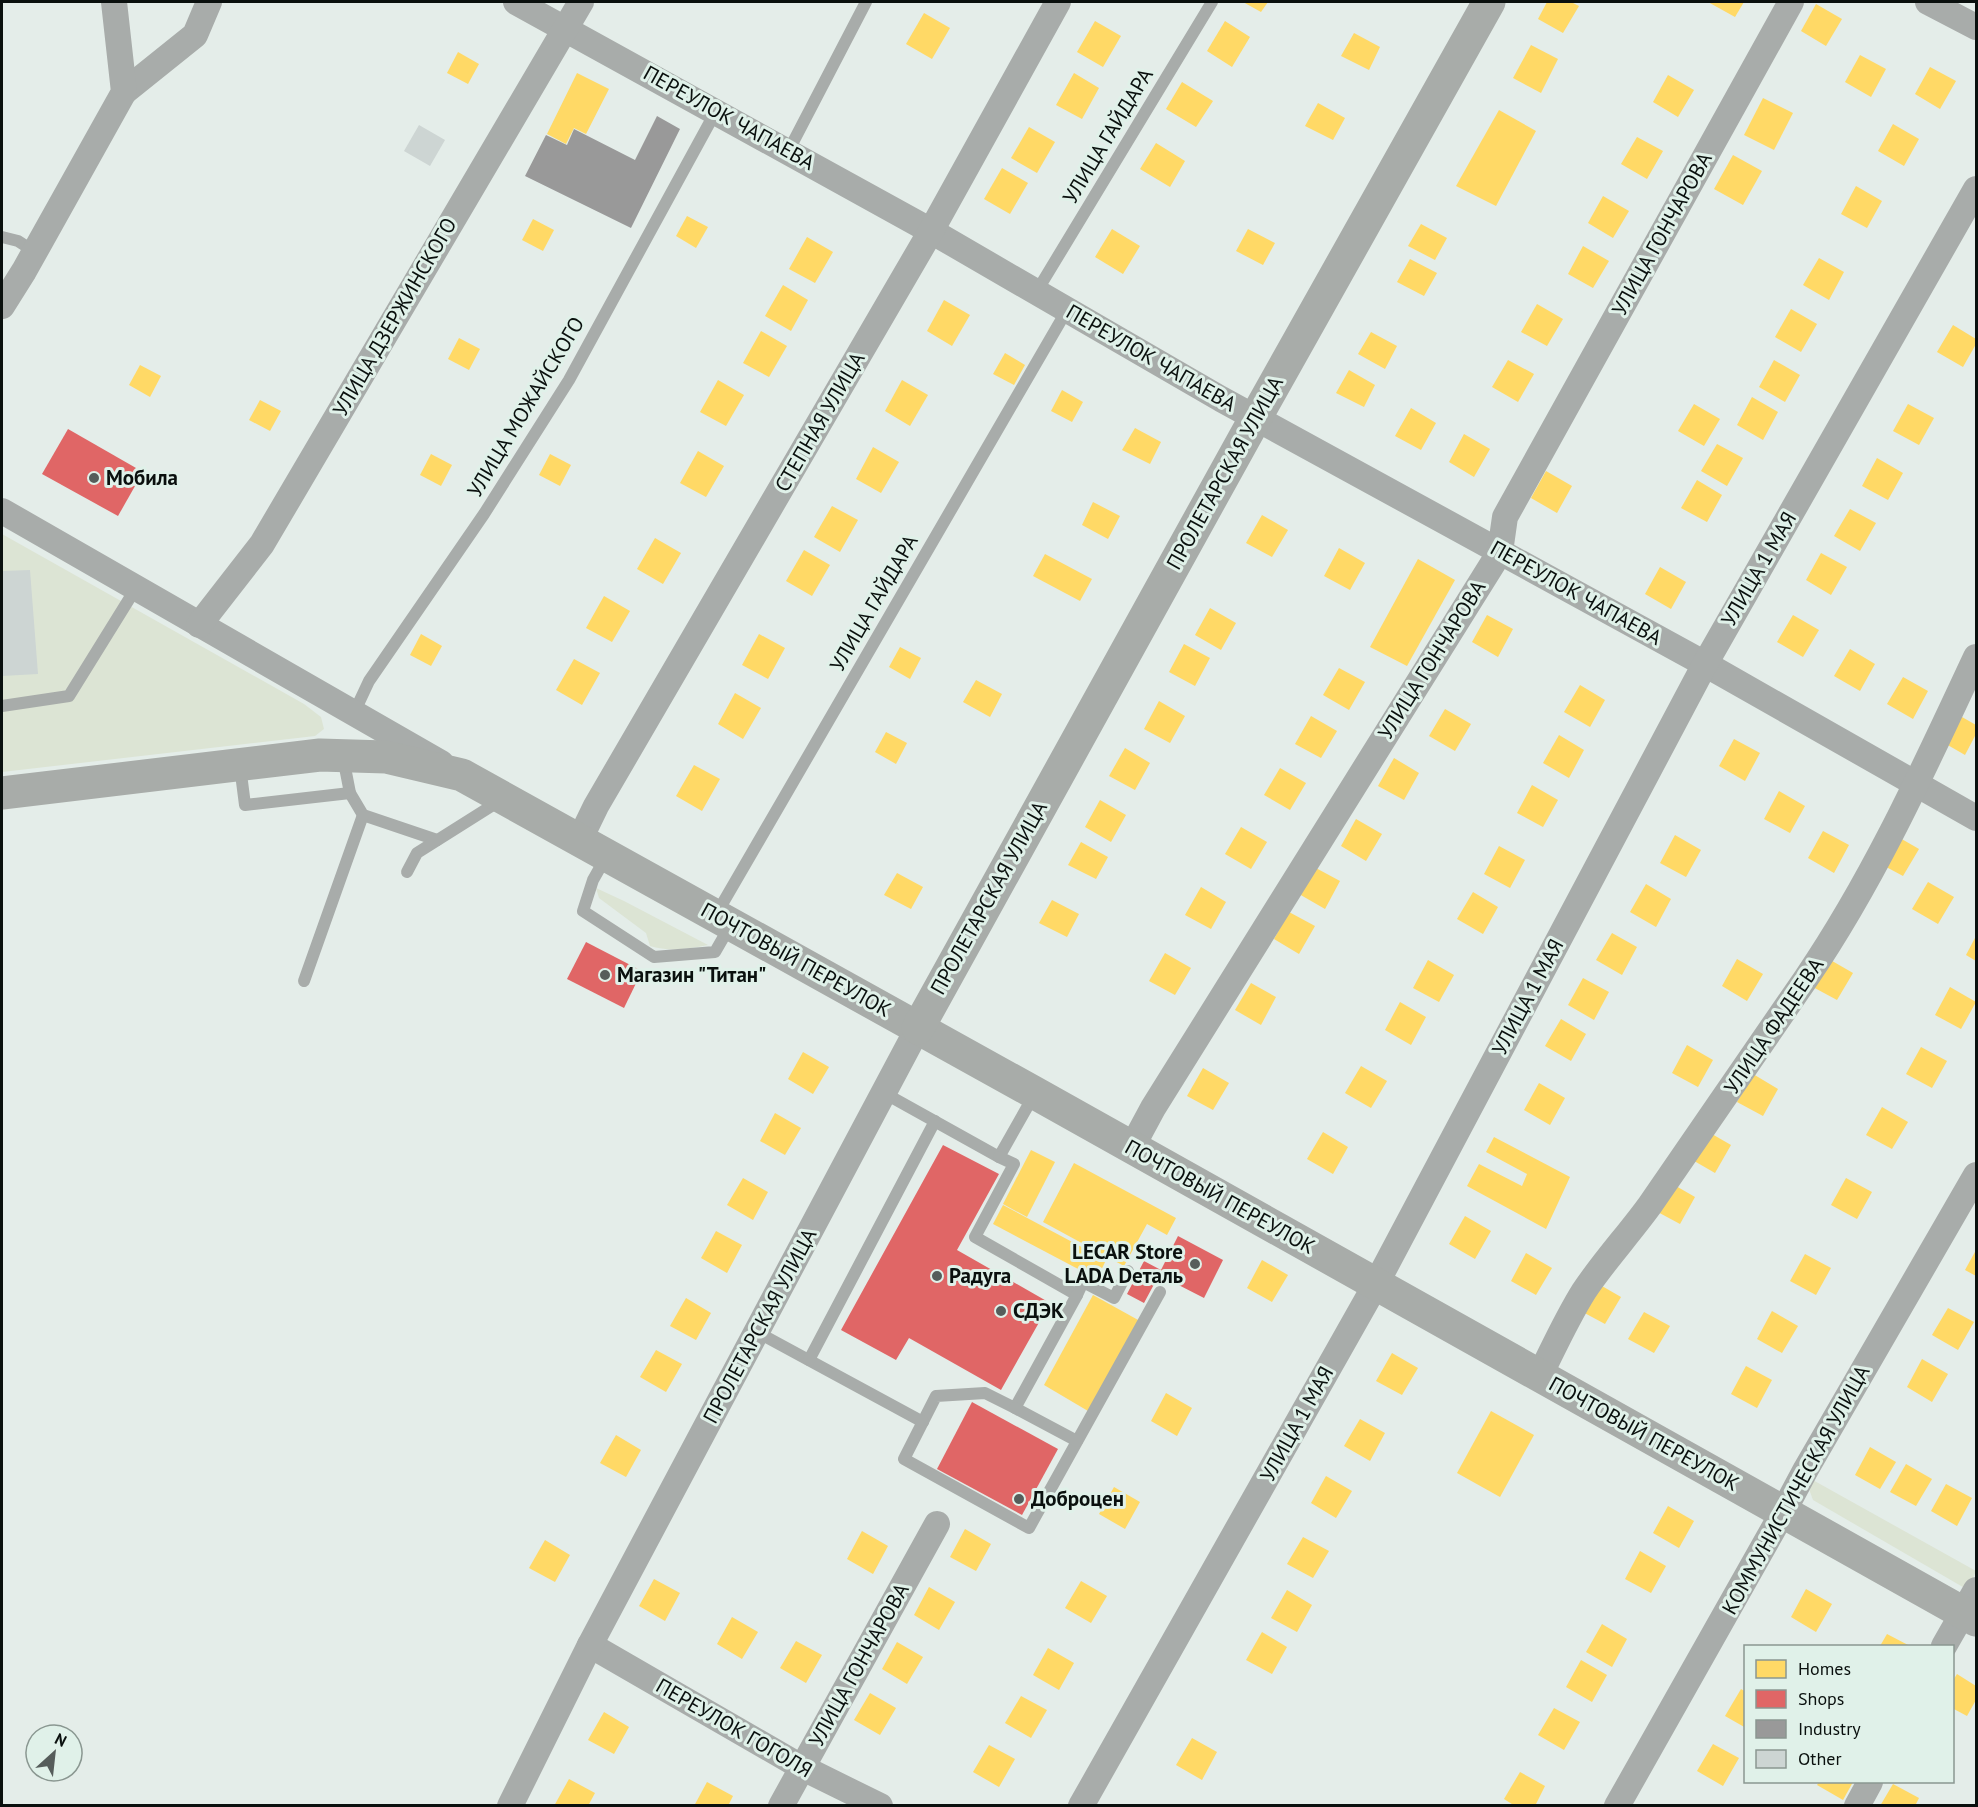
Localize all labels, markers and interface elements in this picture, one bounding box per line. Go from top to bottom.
street label: ПЕРЕУЛОК ЧАПАЕВА [639,59,820,176]
street label: УЛИЦА ГАЙДАРА [1057,62,1159,208]
street label: УЛИЦА ГОНЧАРОВА [1606,147,1718,320]
street label: УЛИЦА ДЗЕРЖИНСКОГО [327,213,462,421]
street label: ПЕРЕУЛОК ЧАПАЕВА [1061,298,1242,418]
street label: УЛИЦА МОЖАЙСКОГО [461,312,590,502]
street label: СТЕПНАЯ УЛИЦА [769,346,871,496]
street label: ПРОЛЕТАРСКАЯ УЛИЦА [1160,371,1289,574]
place label: Мобила [106,464,178,491]
marker: Мобила [87,471,101,485]
street label: УЛИЦА 1 МАЯ [1715,507,1802,631]
street label: УЛИЦА ГАЙДАРА [824,529,924,676]
street label: ПЕРЕУЛОК ЧАПАЕВА [1486,534,1667,651]
street label: УЛИЦА ГОНЧАРОВА [1372,575,1492,744]
street label: ПРОЛЕТАРСКАЯ УЛИЦА [924,796,1053,999]
street label: ПОЧТОВЫЙ ПЕРЕУЛОК [696,896,896,1023]
street label: УЛИЦА 1 МАЯ [1486,934,1569,1060]
street label: УЛИЦА ФАДЕЕВА [1718,952,1830,1099]
place label: Магазин "Титан" [617,961,767,988]
marker: Магазин "Титан" [598,968,612,982]
street label: ПОЧТОВЫЙ ПЕРЕУЛОК [1120,1133,1320,1260]
street label: ПРОЛЕТАРСКАЯ УЛИЦА [697,1223,823,1428]
place label: LECAR Store LADA Dеталь [1065,1238,1183,1289]
marker: LECAR Store LADA Dеталь [1188,1257,1202,1271]
place label: Радуга [949,1262,1011,1289]
marker: Радуга [930,1269,944,1283]
place label: СДЭК [1013,1297,1064,1324]
marker: СДЭК [994,1304,1008,1318]
street label: КОММУНИСТИЧЕСКАЯ УЛИЦА [1716,1360,1876,1619]
street label: УЛИЦА 1 МАЯ [1254,1361,1339,1486]
street label: ПОЧТОВЫЙ ПЕРЕУЛОК [1544,1370,1744,1497]
place label: Доброцен [1031,1485,1124,1512]
marker: Доброцен [1012,1492,1026,1506]
street label: УЛИЦА ГОНЧАРОВА [803,1578,915,1751]
legend [1744,1645,1954,1783]
text: Homes [1798,1657,1851,1680]
street label: ПЕРЕУЛОК ГОГОЛЯ [651,1672,817,1783]
text: Shops [1798,1687,1844,1710]
text: Industry [1798,1717,1861,1740]
north arrow [24,1723,84,1783]
text: N [52,1728,70,1751]
text: Other [1798,1747,1842,1770]

